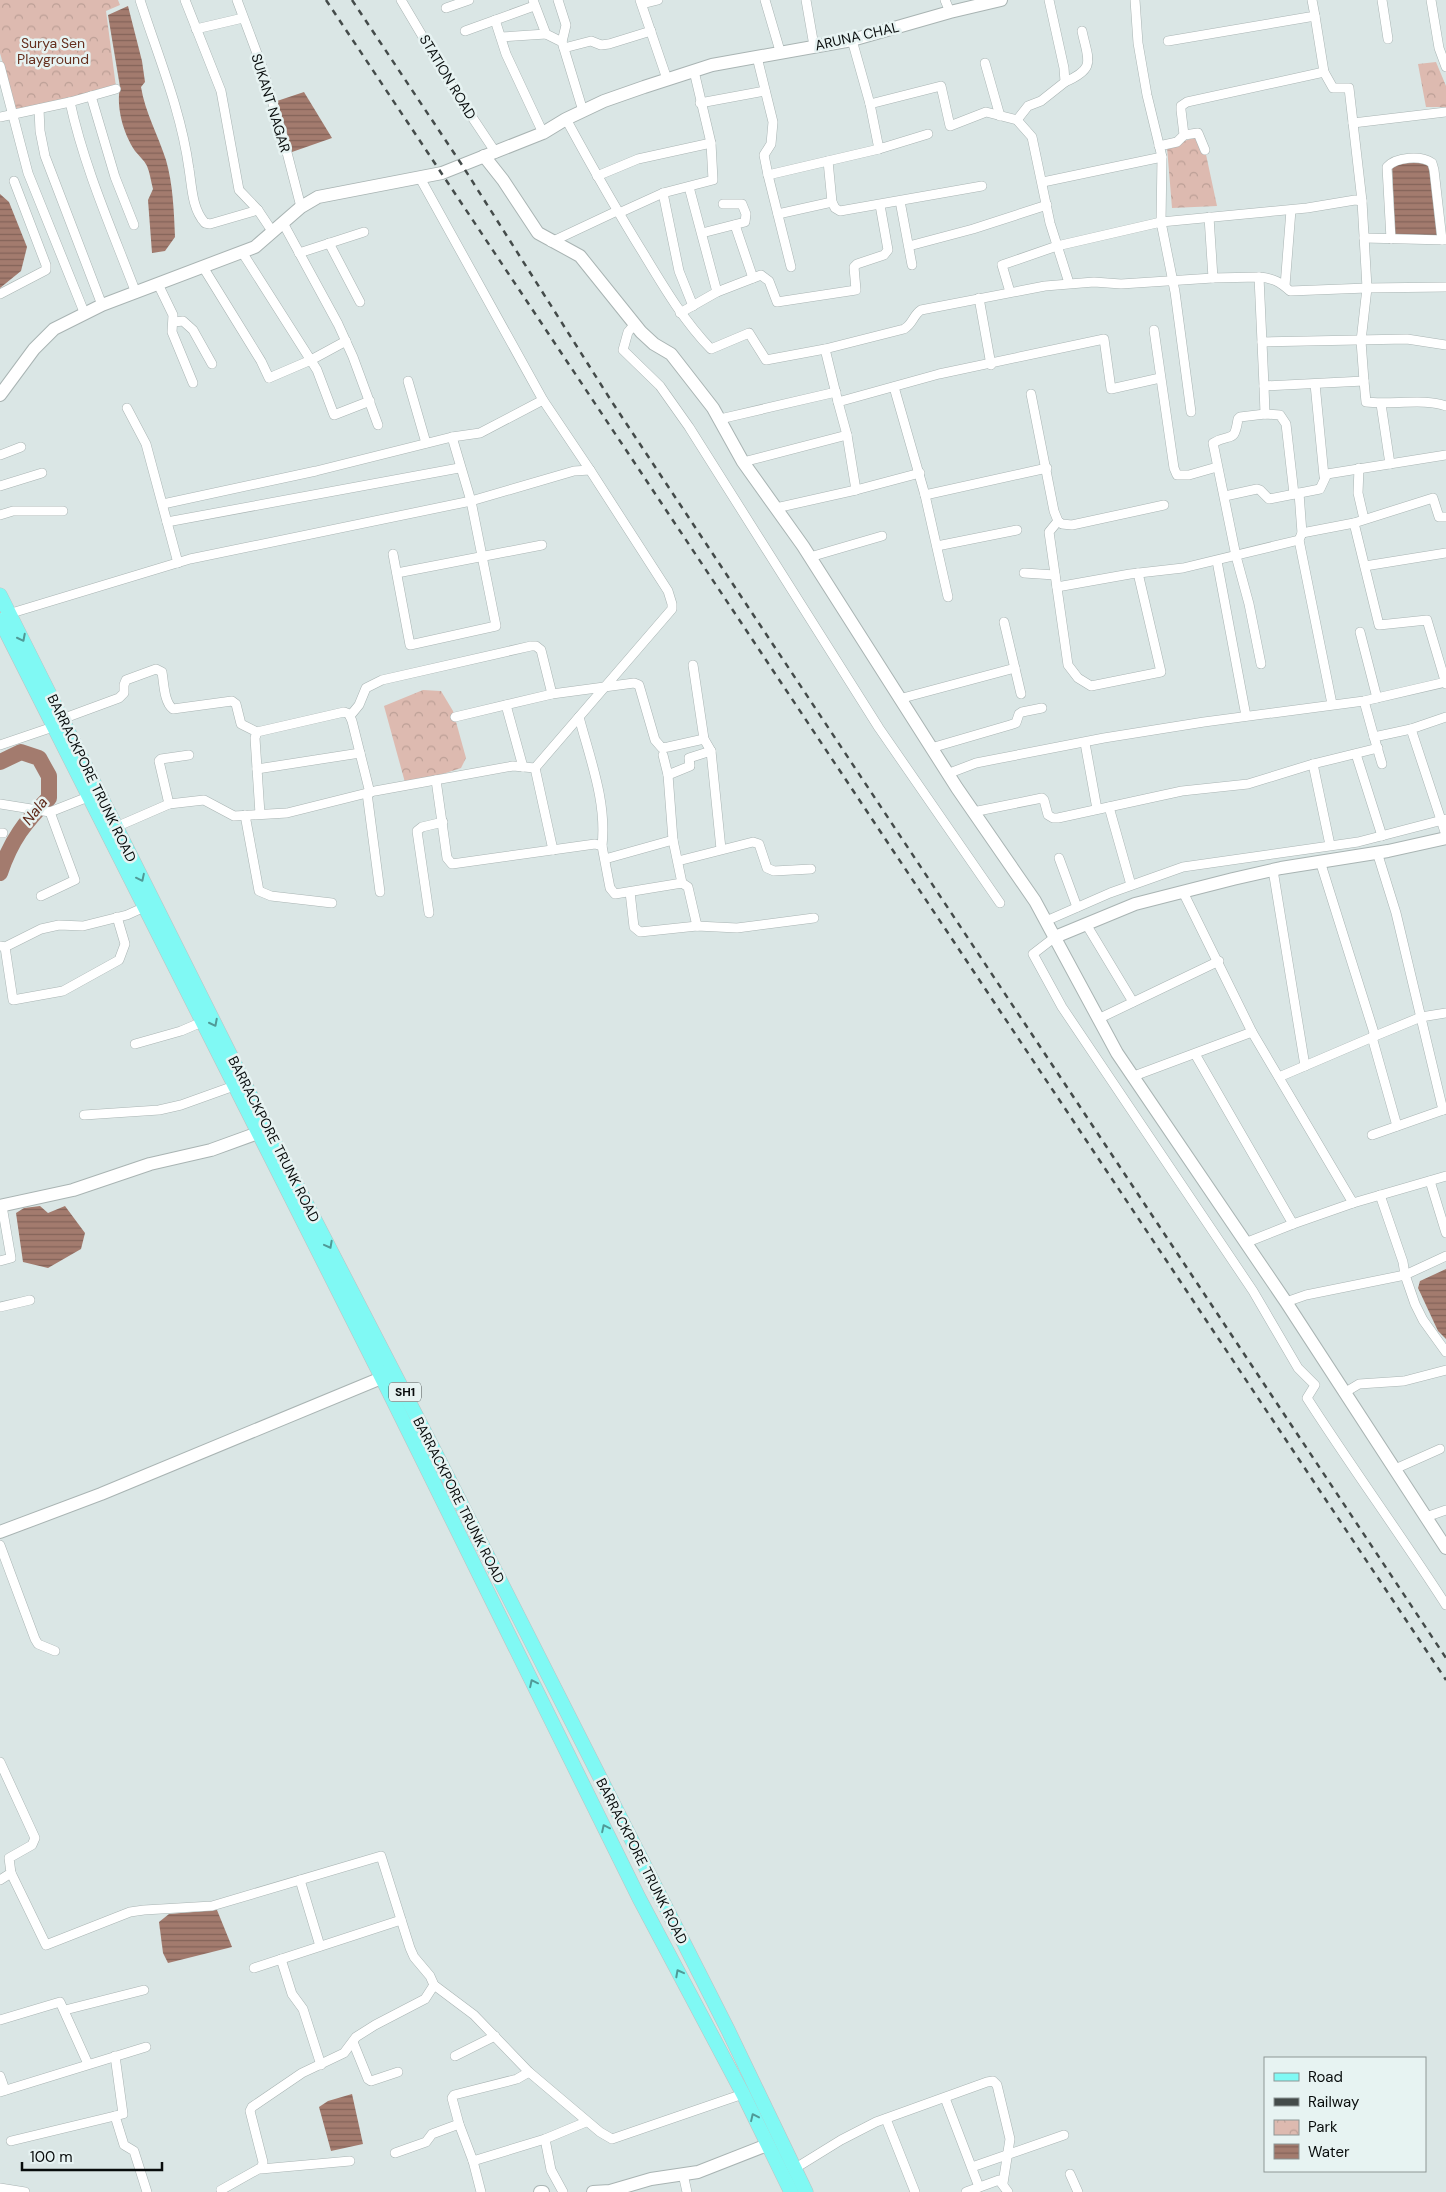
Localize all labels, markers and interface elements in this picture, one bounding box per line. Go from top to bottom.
street label: ARUNA CHAL [813,18,901,54]
street label: STATION ROAD [416,31,480,123]
park label: Surya Sen Playground [17,34,89,68]
street label: SUKANT NAGAR [247,51,295,155]
one-way arrow [16,633,26,642]
street label: BARRACKPORE TRUNK ROAD [44,691,140,865]
water label: Nala [18,793,52,829]
one-way arrow [135,873,145,882]
one-way arrow [208,1018,218,1027]
street label: BARRACKPORE TRUNK ROAD [224,1053,324,1225]
one-way arrow [323,1240,333,1249]
road number: SH1 [389,1382,421,1401]
street label: BARRACKPORE TRUNK ROAD [409,1414,509,1586]
one-way arrow [529,1679,539,1688]
street label: BARRACKPORE TRUNK ROAD [592,1775,692,1947]
one-way arrow [601,1824,611,1833]
one-way arrow [675,1969,685,1978]
legend [1264,2057,1426,2172]
text: Road [1308,2067,1343,2087]
text: Railway [1308,2092,1360,2112]
one-way arrow [750,2113,760,2122]
text: Park [1308,2117,1338,2137]
scale bar [22,2140,162,2172]
text: Water [1308,2142,1350,2162]
text: 100 m [30,2147,73,2167]

